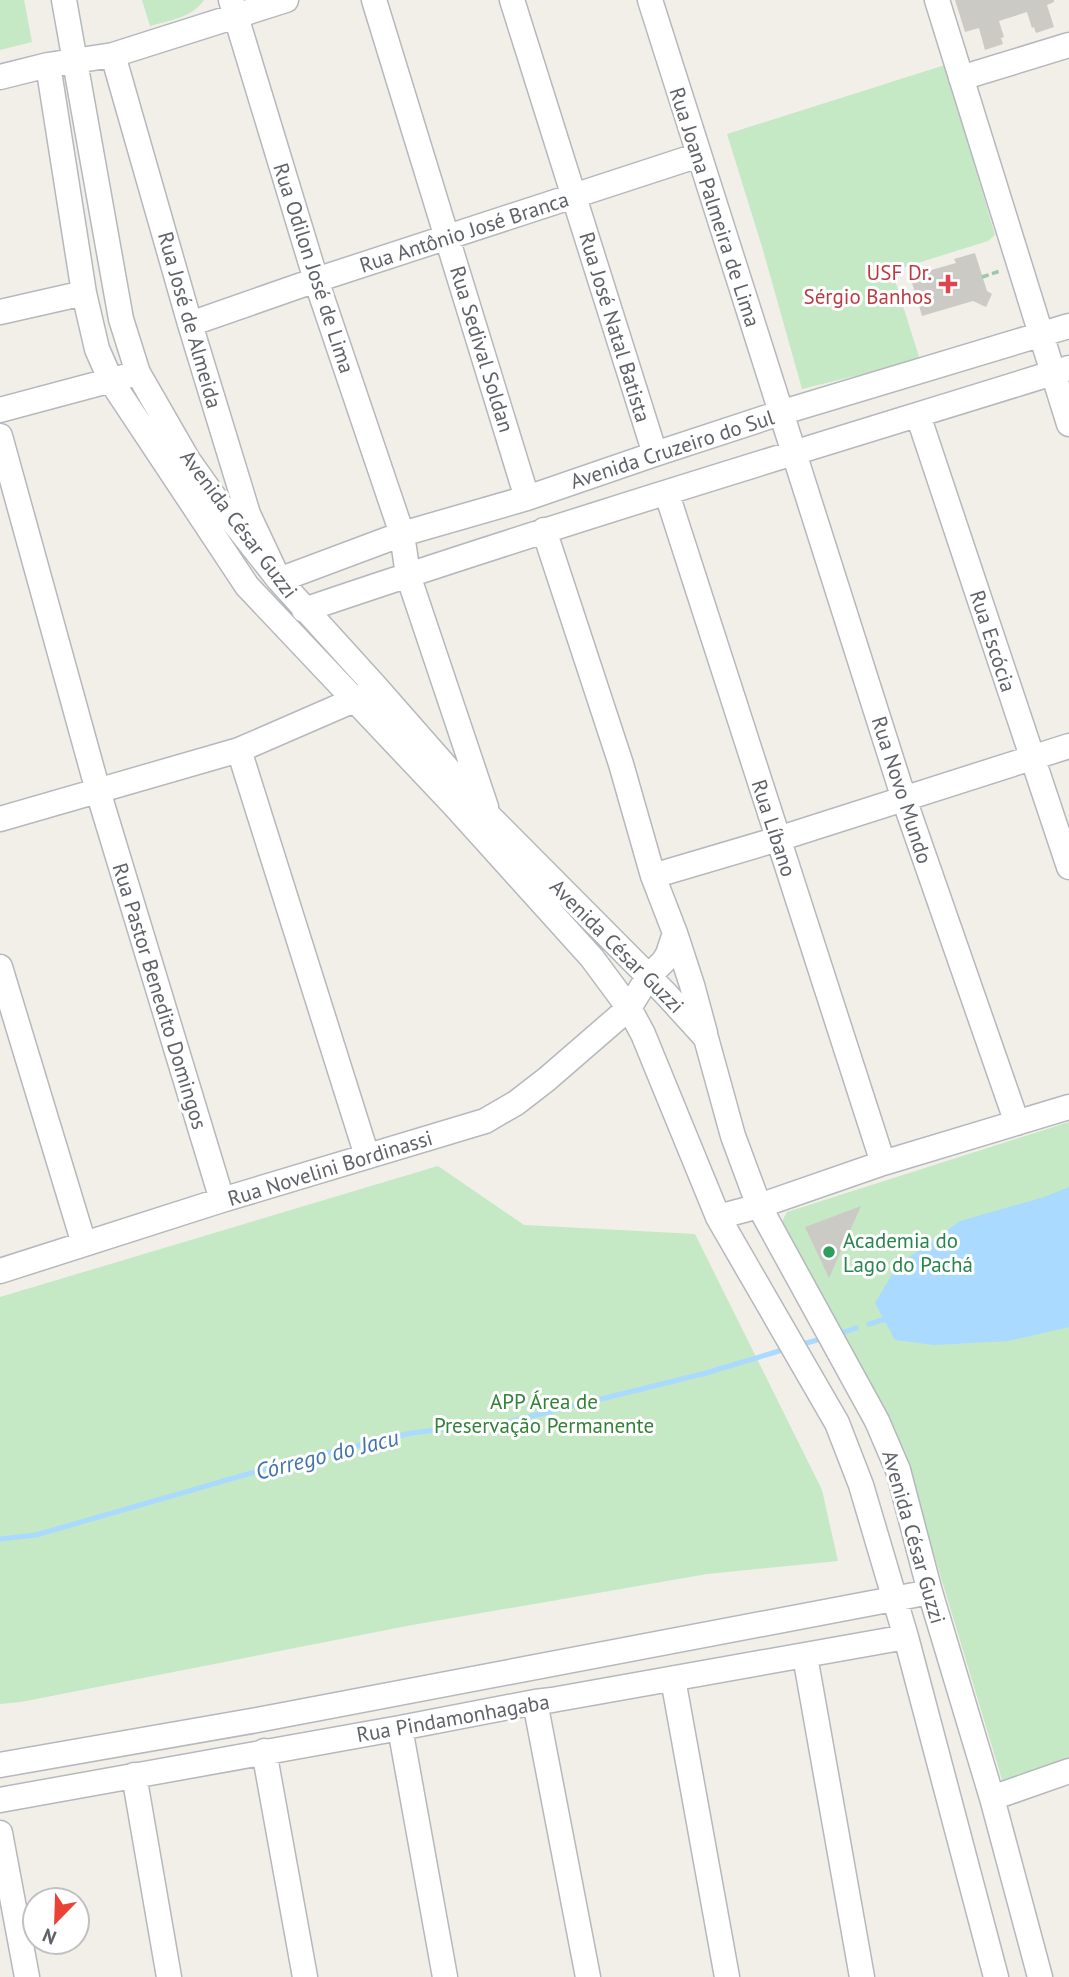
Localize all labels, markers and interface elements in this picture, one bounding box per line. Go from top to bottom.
street label: Rua Joana Palmeira de Lima [663,84,767,330]
street label: Rua Odilon José de Lima [267,159,361,377]
street label: Rua Antônio José Branca [356,185,572,279]
street label: Rua José Natal Batista [573,228,657,426]
street label: Rua José de Almeida [152,229,228,411]
place label: USF Dr. Sérgio Banhos [804,259,932,310]
street label: Rua Sedival Soldan [444,263,520,435]
marker: USF Dr. Sérgio Banhos [938,274,958,294]
street label: Avenida Cruzeiro do Sul [567,403,777,495]
street label: Avenida César Guzzi [174,444,304,604]
street label: Rua Escócia [964,587,1022,695]
street label: Rua Novo Mundo [865,713,939,867]
street label: Rua Líbano [746,776,802,880]
street label: Rua Pastor Benedito Domingos [107,860,213,1132]
street label: Avenida César Guzzi [544,873,690,1019]
street label: Rua Novelini Bordinassi [224,1124,436,1212]
place label: Academia do Lago do Pachá [843,1227,973,1278]
marker: Academia do Lago do Pachá [821,1244,837,1260]
park label: APP Área de Preservação Permanente [434,1388,654,1439]
water label: Córrego do Jacu [253,1422,402,1486]
street label: Avenida César Guzzi [876,1447,952,1627]
street label: Rua Pindamonhagaba [354,1688,552,1748]
north arrow [21,1886,91,1956]
text: N [39,1923,60,1950]

